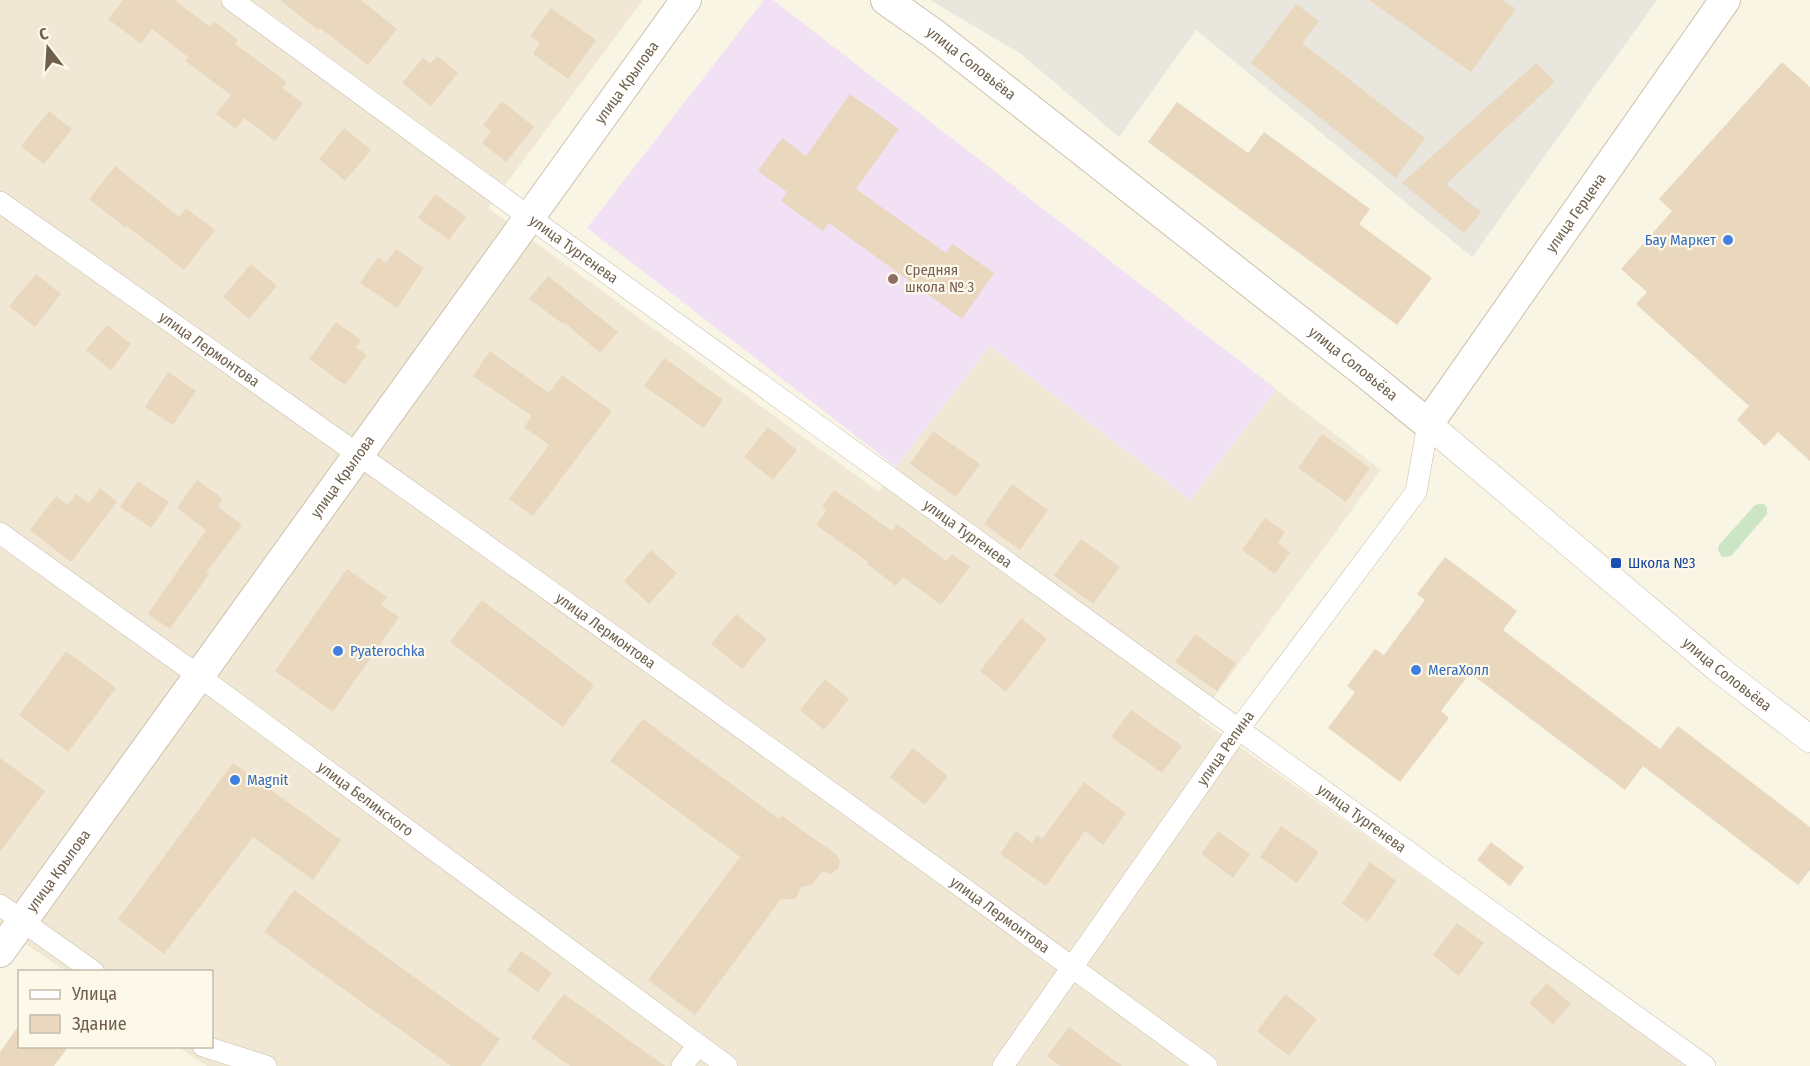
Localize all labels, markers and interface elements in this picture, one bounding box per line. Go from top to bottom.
north arrow [18,18,78,78]
street label: улица Соловьёва [923,23,1019,104]
text: С [37,24,51,44]
street label: улица Крылова [591,37,663,127]
street label: улица Герцена [1542,170,1610,256]
street label: улица Тургенева [526,211,622,287]
place label: Бау Маркет [1645,231,1717,249]
marker: Бау Маркет [1721,233,1735,247]
place label: Средняя школа № 3 [905,261,975,296]
marker: Средняя школа № 3 [886,272,900,286]
street label: улица Лермонтова [156,308,263,391]
street label: улица Соловьёва [1305,323,1401,404]
street label: улица Крылова [307,432,378,521]
street label: улица Тургенева [920,496,1016,572]
place label: Школа №3 [1628,554,1696,572]
marker: Школа №3 [1609,556,1623,570]
street label: улица Лермонтова [552,589,659,672]
street label: улица Соловьёва [1679,634,1775,715]
place label: Pyaterochka [350,642,425,660]
marker: Pyaterochka [331,644,345,658]
place label: МегаХолл [1428,661,1489,679]
marker: МегаХолл [1409,663,1423,677]
street label: улица Репина [1193,707,1258,789]
street label: улица Белинского [314,758,417,840]
place label: Magnit [247,771,289,789]
marker: Magnit [228,773,242,787]
street label: улица Тургенева [1314,780,1410,856]
street label: улица Крылова [23,826,94,916]
street label: улица Лермонтова [947,873,1053,957]
legend [18,970,213,1048]
text: Улица [71,983,117,1005]
text: Здание [72,1013,127,1035]

